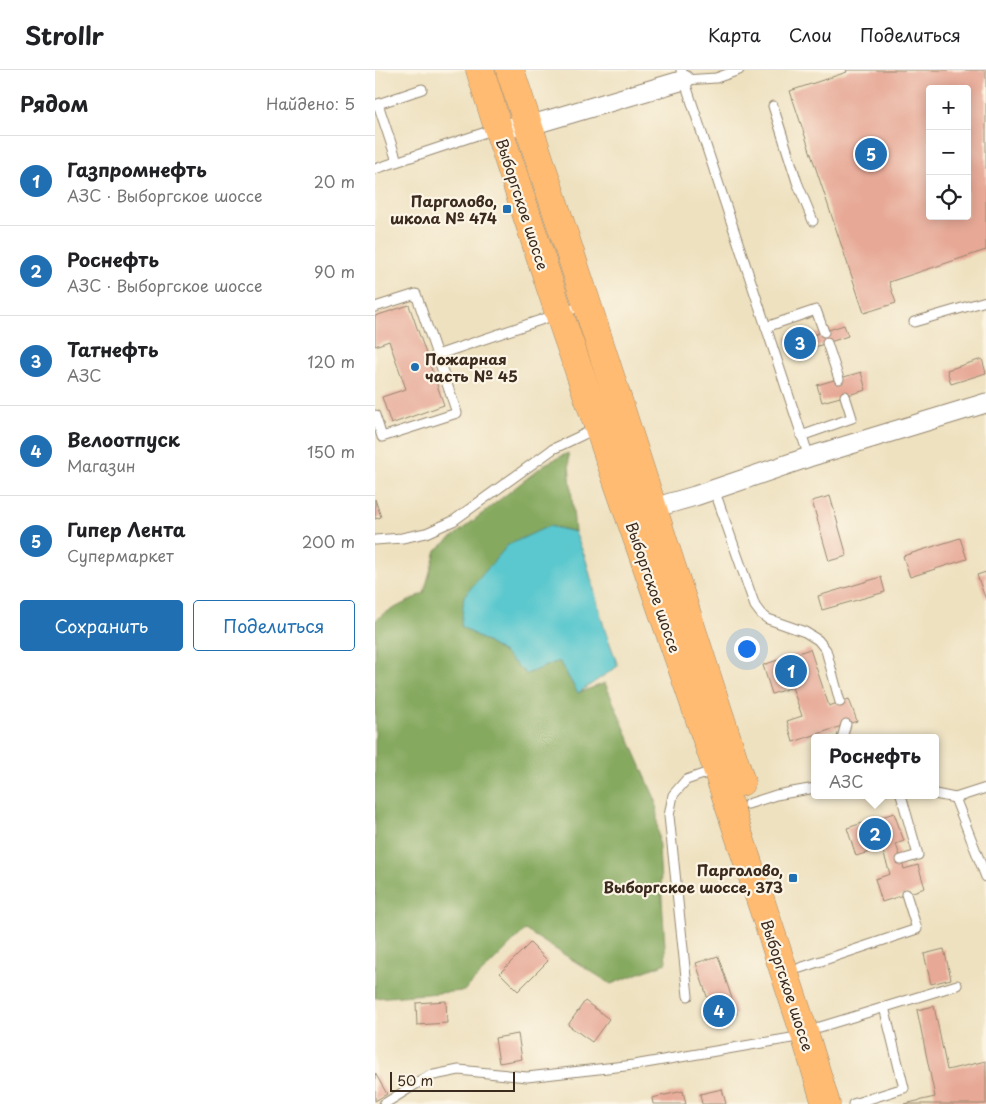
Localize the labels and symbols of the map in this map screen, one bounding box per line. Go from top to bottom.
street label: Выборгское шоссе [491,135,555,273]
pin: 5 [855,135,887,173]
place label: Парголово, школа № 474 [390,189,497,229]
marker: Парголово, школа № 474 [501,203,513,215]
pin: 3 [784,324,816,362]
place label: Пожарная часть № 45 [425,347,518,387]
marker: Пожарная часть № 45 [409,361,421,373]
street label: Выборгское шоссе [621,518,687,656]
your location [734,636,760,662]
pin: 1 [775,652,807,690]
pin: 2 [859,815,891,853]
place label: Парголово, Выборгское шоссе, 373 [603,858,783,898]
marker: Парголово, Выборгское шоссе, 373 [787,872,799,884]
street label: Выборгское шоссе [756,916,820,1054]
pin: 4 [703,992,735,1030]
scale bar [390,1069,515,1092]

